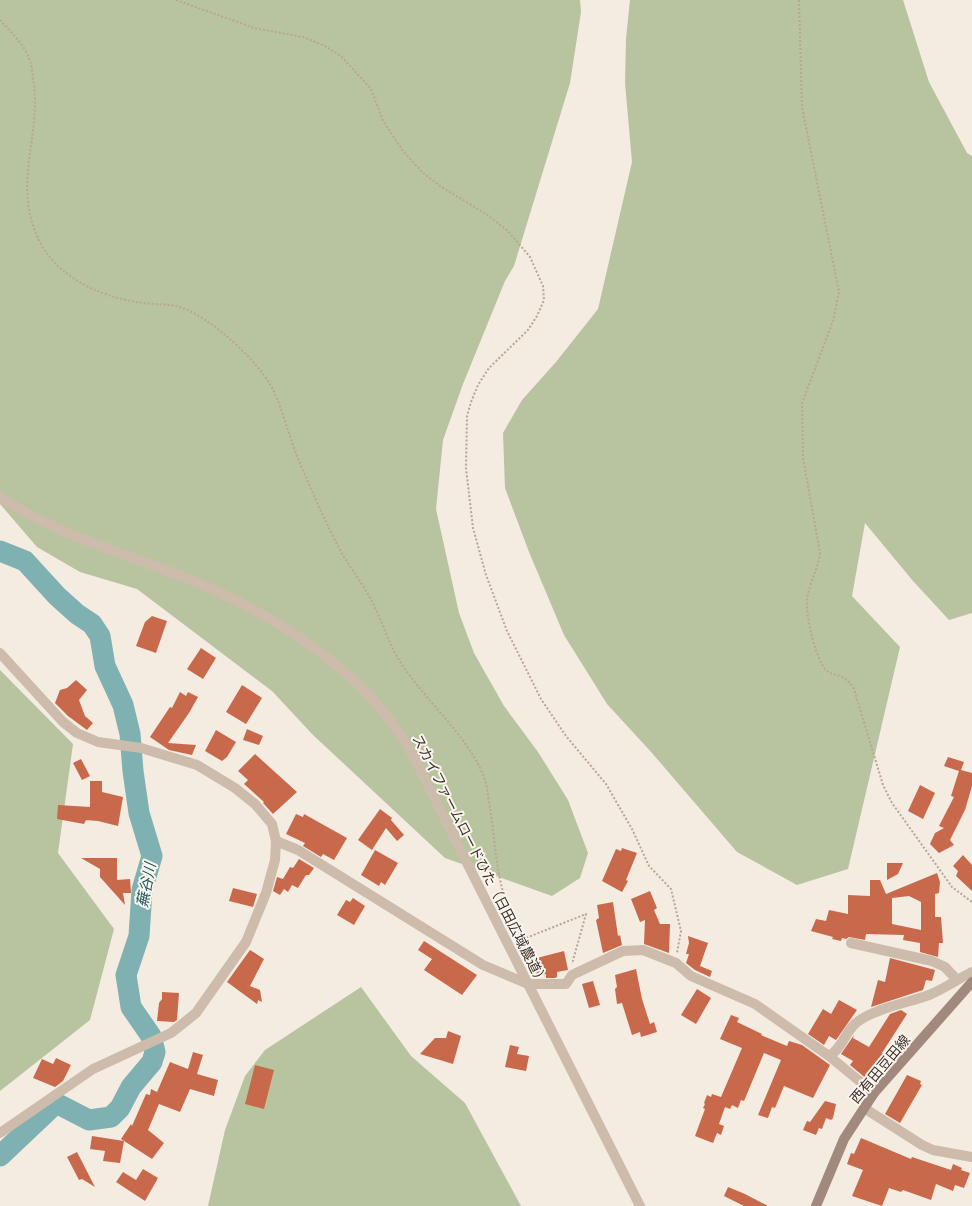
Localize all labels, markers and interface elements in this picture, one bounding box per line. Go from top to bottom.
street label: スカイファームロードひた（日田広域農道） [409,732,551,988]
water label: 蕪谷川 [133,859,159,909]
street label: 西有田豆田線 [847,1032,913,1106]

